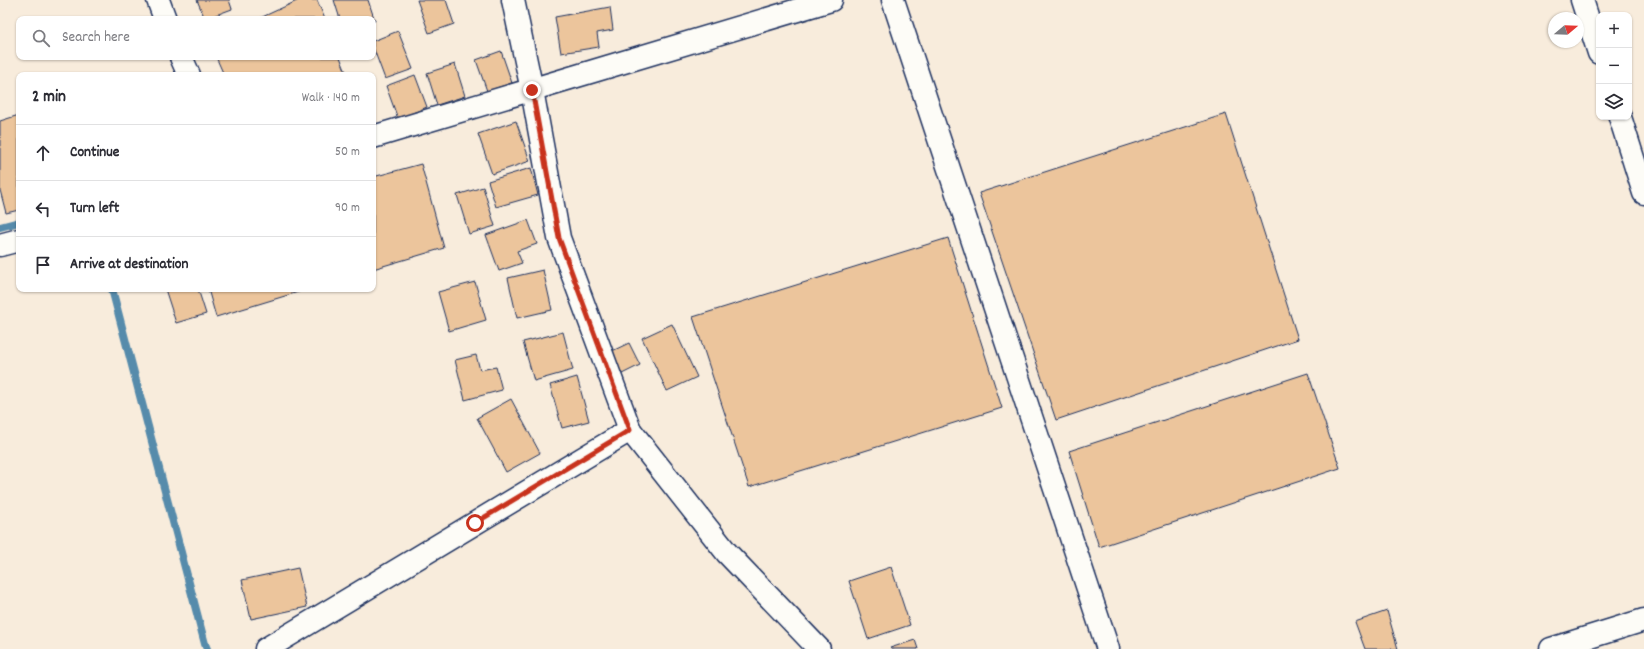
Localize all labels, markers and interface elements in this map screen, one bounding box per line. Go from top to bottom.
north arrow [1548,12,1584,48]
map controls [1596,12,1632,120]
button: + [1596,12,1632,48]
search box [16,16,376,60]
icon: search [30,27,52,49]
text: Search here [62,27,130,49]
button: − [1596,48,1632,84]
route end [523,81,541,99]
button: layers [1596,84,1632,120]
text: 2 min [32,86,66,110]
text: Walk · 140 m [302,89,360,108]
icon: ahead [32,142,54,164]
text: Continue [70,142,119,164]
text: 50 m [335,143,360,162]
icon: left [32,198,54,220]
text: Turn left [70,198,119,220]
text: 90 m [335,199,360,218]
icon: arrive [32,254,54,276]
text: Arrive at destination [70,254,188,276]
route start [466,514,484,532]

